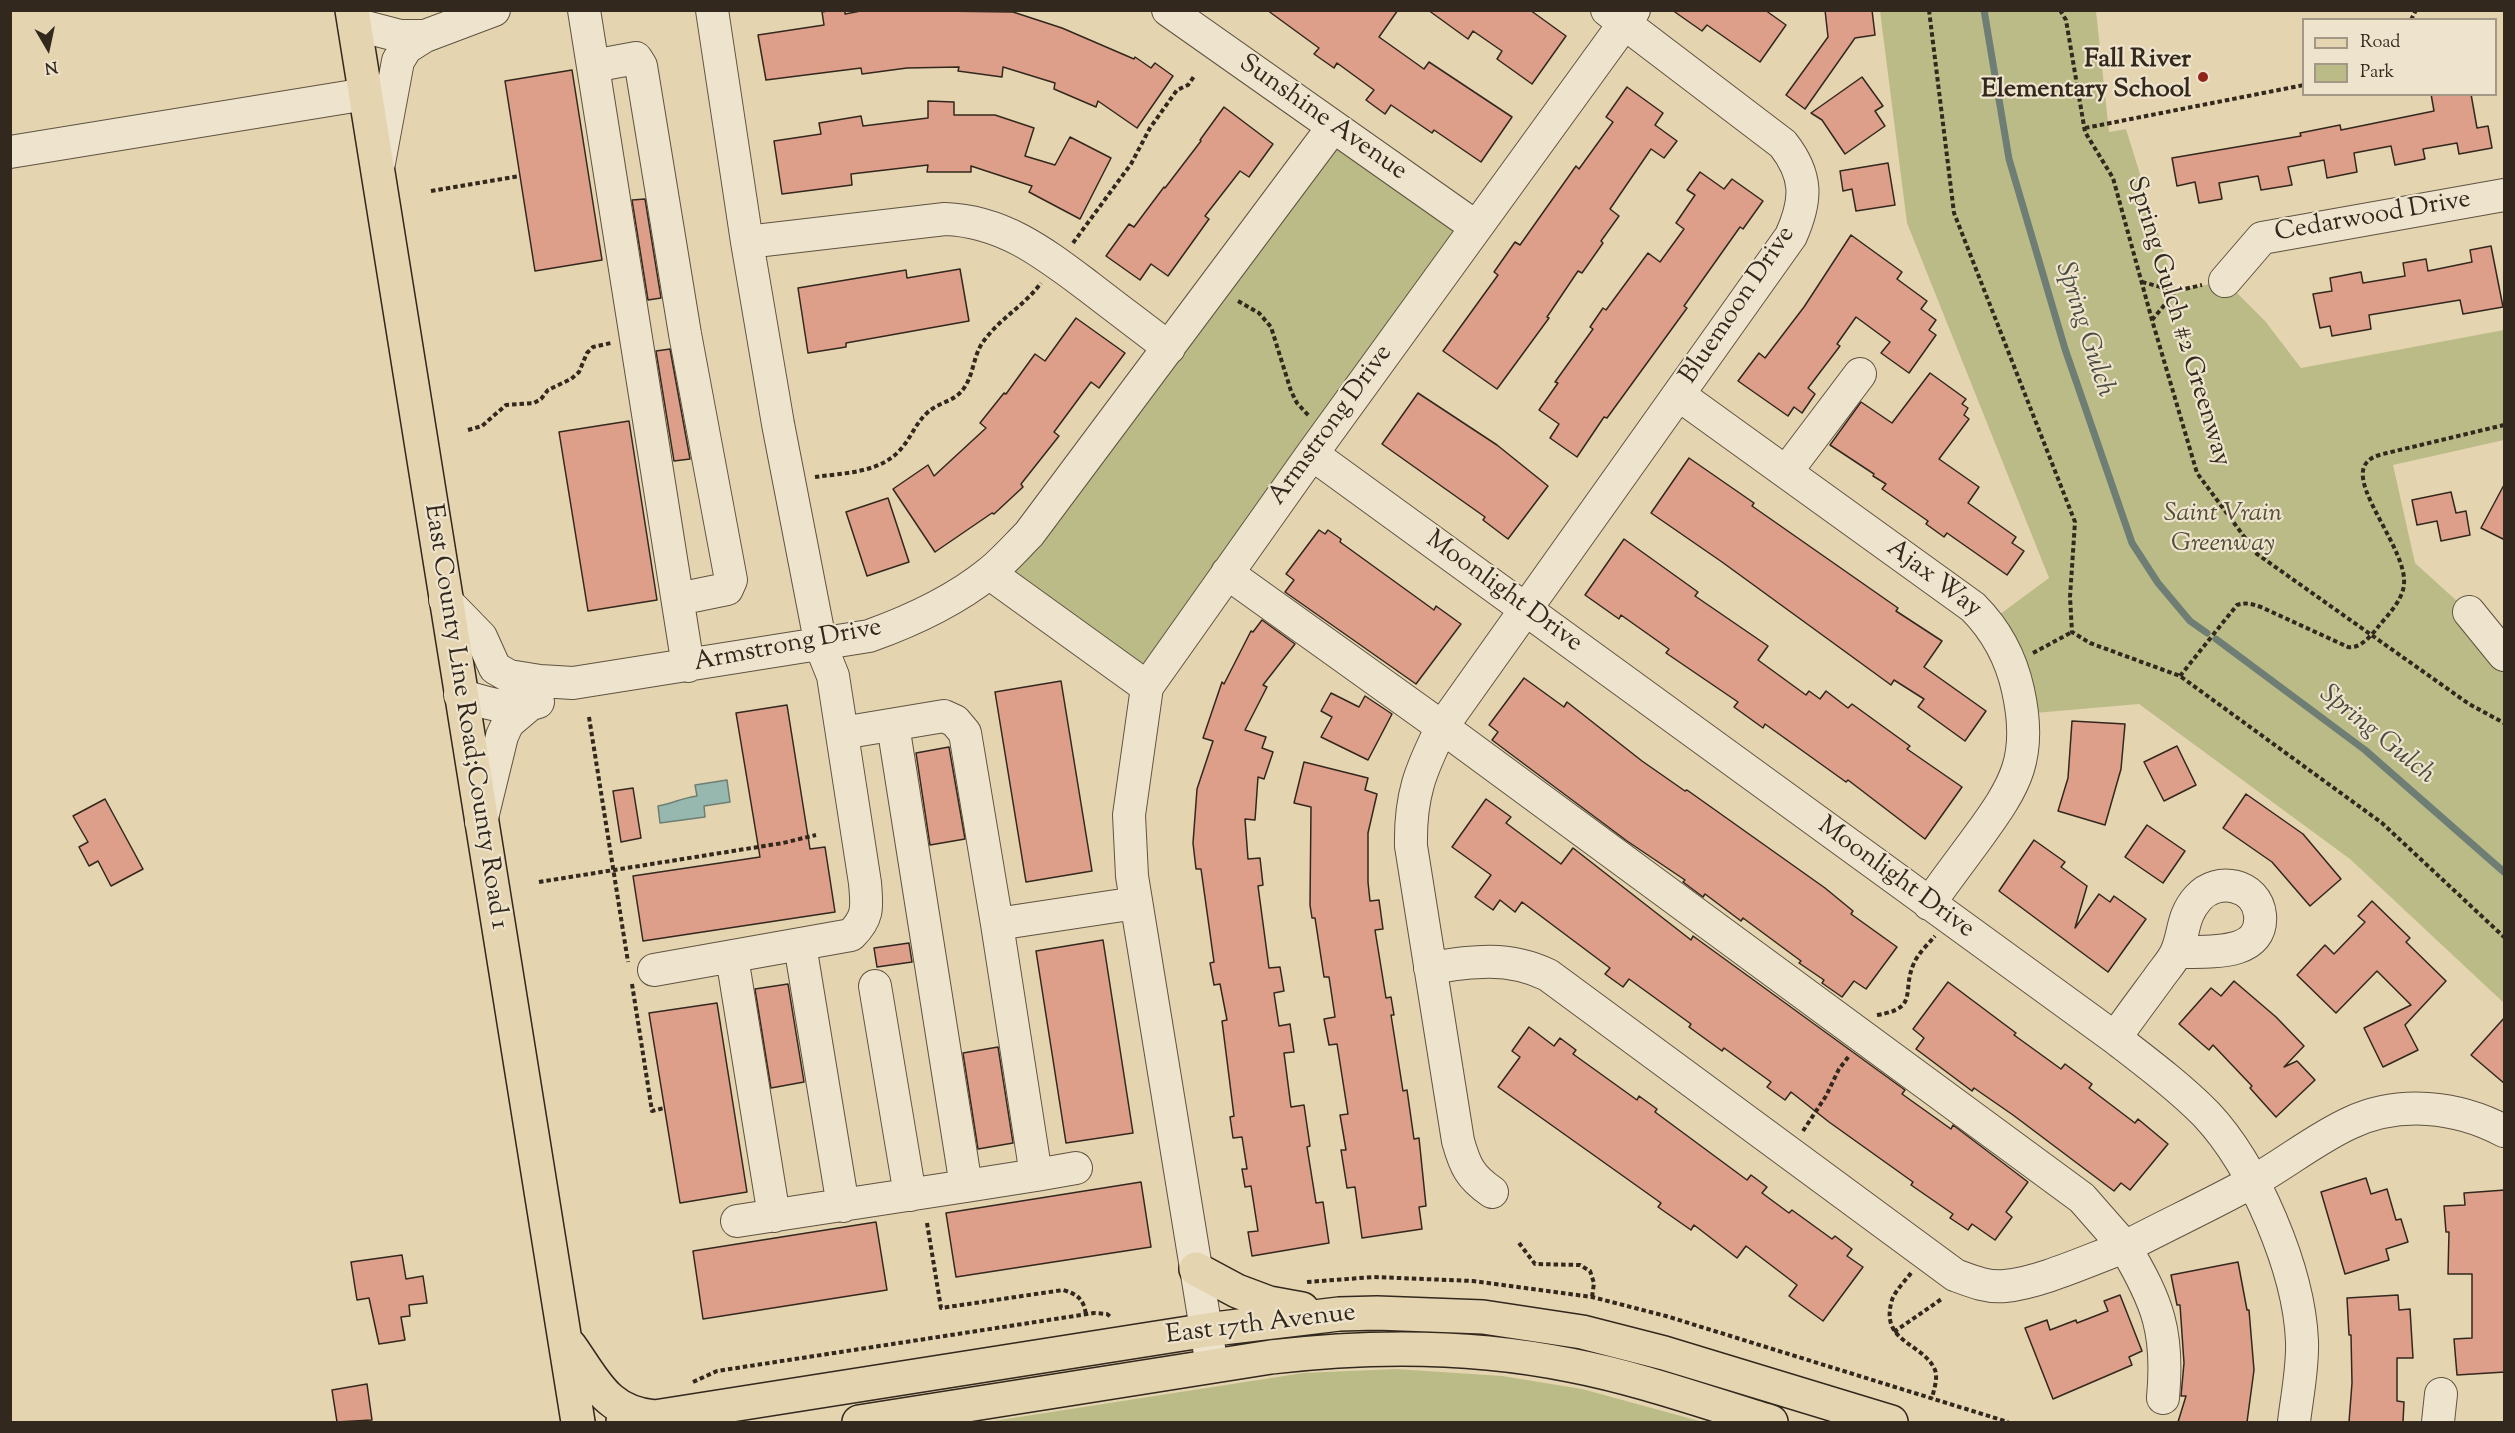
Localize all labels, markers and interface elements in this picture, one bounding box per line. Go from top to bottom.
north arrow [18,18,78,78]
legend [2302,18,2497,96]
text: Road [2360,30,2400,56]
place label: Fall River Elementary School [1981,46,2191,107]
street label: Sunshine Avenue [1232,49,1412,189]
text: N [43,54,59,79]
text: Park [2360,60,2394,86]
marker: Fall River Elementary School [2196,70,2210,84]
street label: Spring Gulch #2 Greenway [2118,173,2236,471]
street label: Cedarwood Drive [2273,185,2473,251]
street label: Bluemoon Drive [1675,221,1803,391]
water label: Spring Gulch [2046,259,2120,401]
street label: Armstrong Drive [1263,340,1401,512]
park label: Saint Vrain Greenway [2164,500,2282,562]
street label: East County Line Road;County Road 1 [415,502,513,932]
street label: Moonlight Drive [1418,526,1588,660]
street label: Ajax Way [1879,534,1987,626]
street label: Armstrong Drive [691,613,885,681]
water label: Spring Gulch [2312,680,2440,792]
street label: Moonlight Drive [1810,812,1980,946]
street label: East 17th Avenue [1164,1299,1358,1353]

